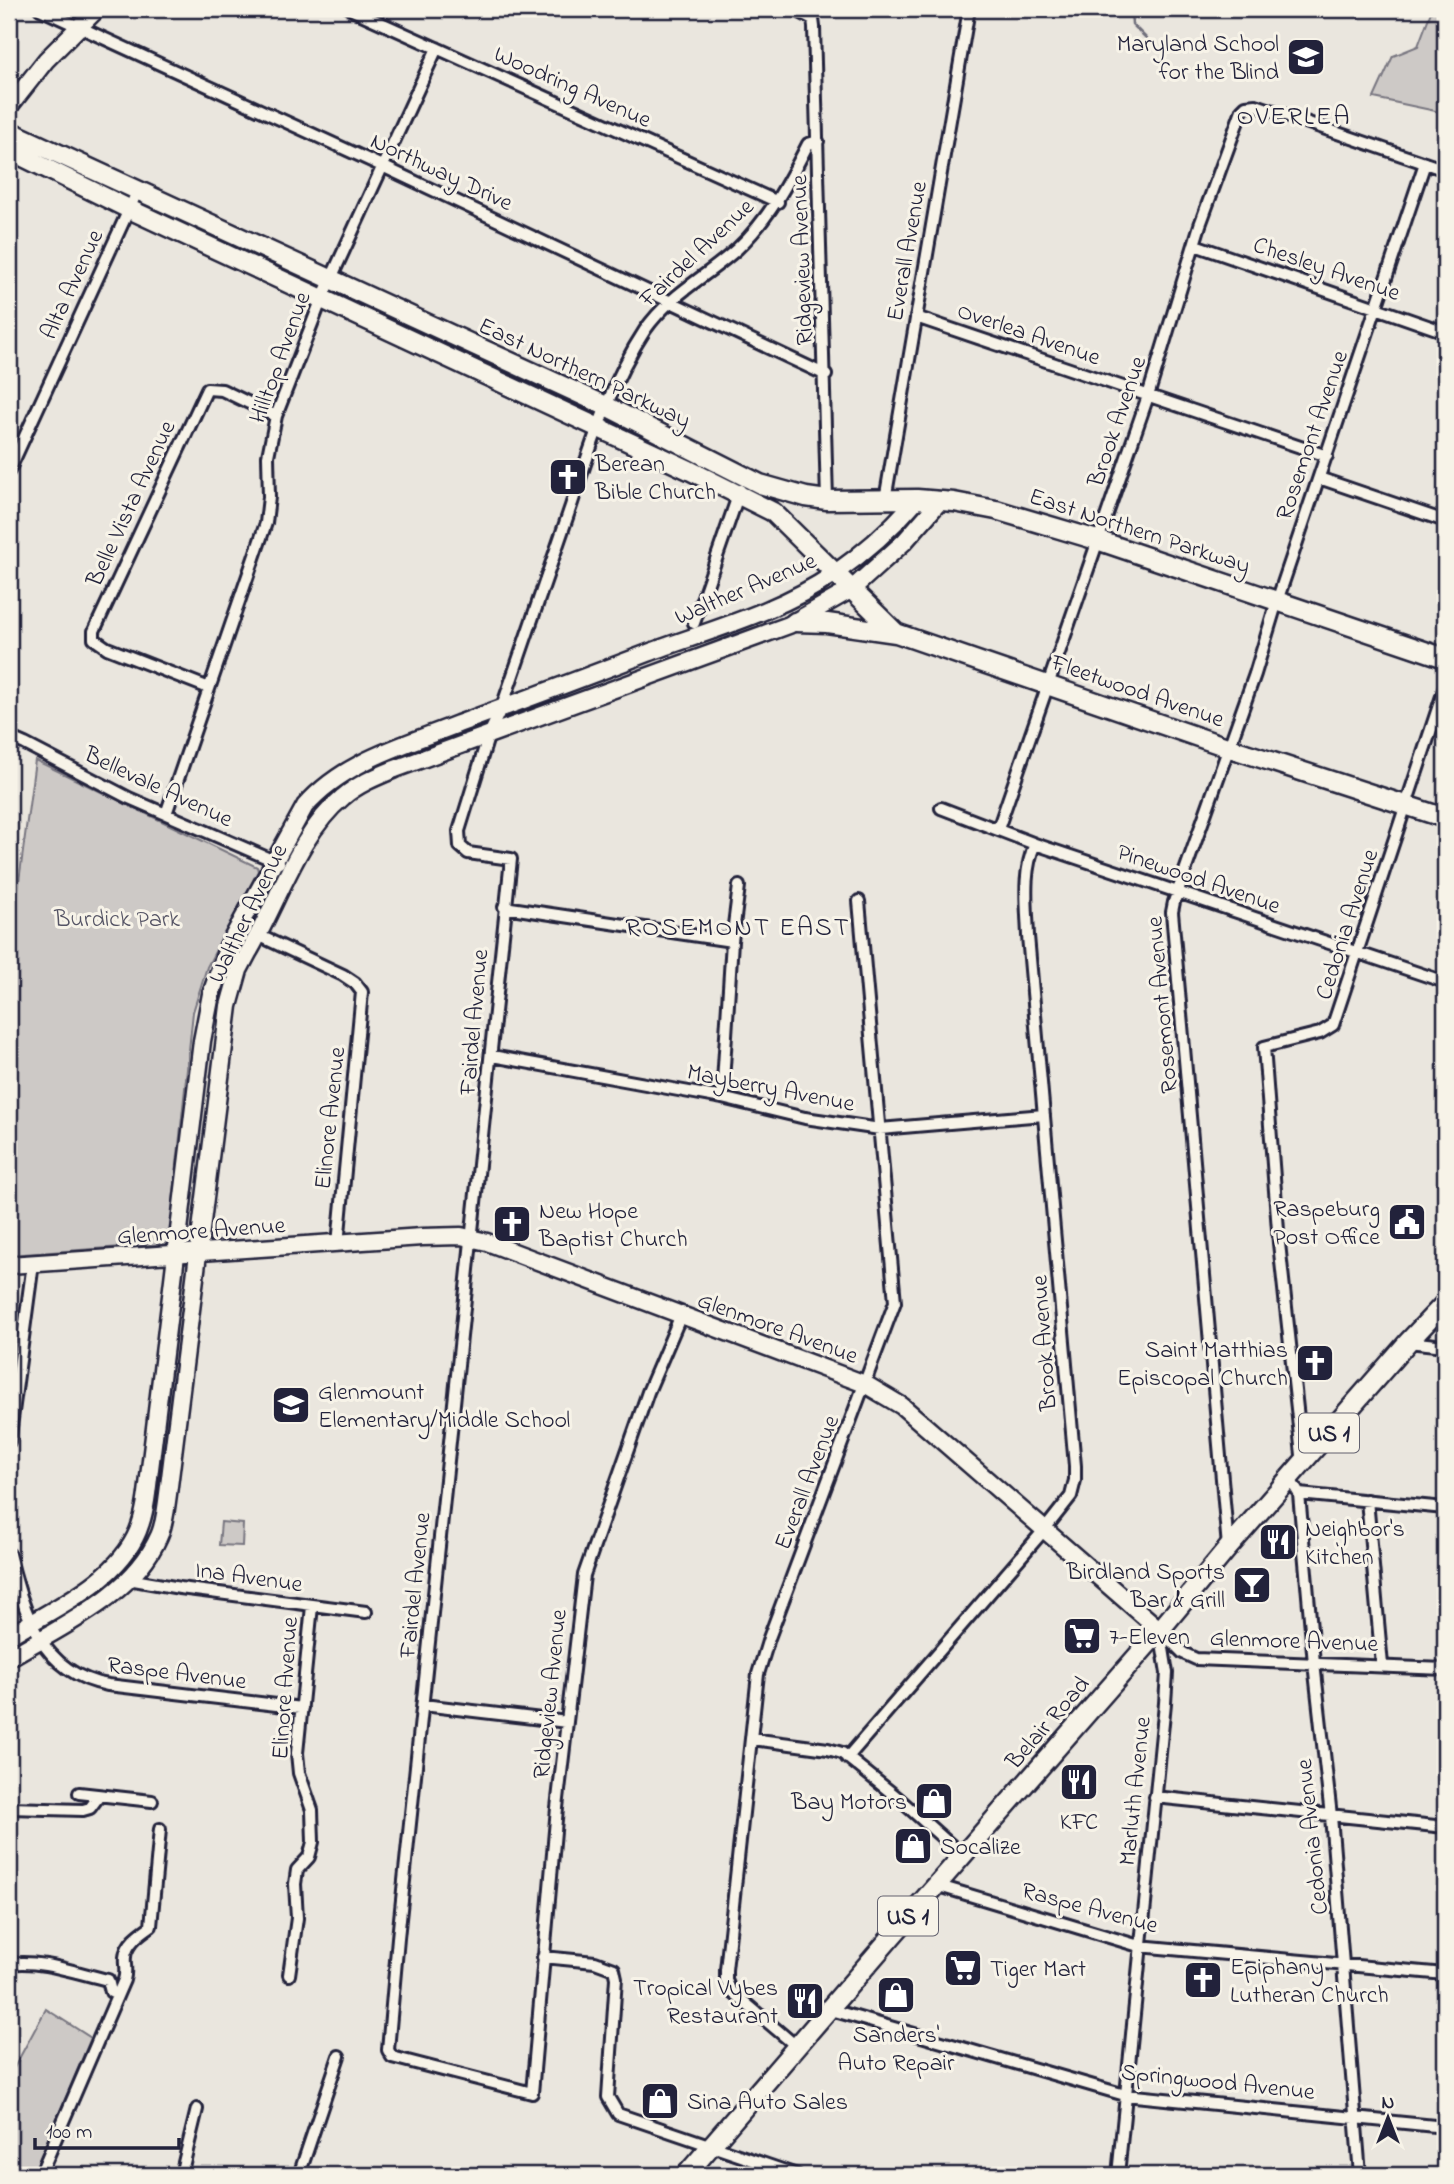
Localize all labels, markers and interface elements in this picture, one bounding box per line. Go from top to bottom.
place label: Maryland School for the Blind [1117,28,1280,91]
school or university icon: Maryland School for the Blind [1285,36,1327,78]
street label: Woodring Avenue [488,38,657,139]
district label: OVERLEA [1237,99,1351,137]
street label: Northway Drive [363,125,518,223]
street label: Ridgeview Avenue [783,174,824,346]
street label: Everall Avenue [879,178,938,324]
street label: Fairdel Avenue [632,191,763,317]
street label: Alta Avenue [33,224,114,346]
street label: Chesley Avenue [1248,229,1405,313]
street label: Hilltop Avenue [241,287,321,429]
street label: Overlea Avenue [952,294,1105,376]
street label: East Northern Parkway [472,310,696,440]
street label: Rosemont Avenue [1268,346,1359,525]
street label: Brook Avenue [1079,352,1157,493]
street label: Belle Vista Avenue [78,415,186,594]
place label: Berean Bible Church [594,448,716,511]
church icon: Berean Bible Church [547,456,589,498]
street label: East Northern Parkway [1024,480,1254,586]
street label: Walther Avenue [670,545,823,636]
street label: Fleetwood Avenue [1045,646,1229,738]
street label: Bellevale Avenue [77,738,238,838]
street label: Pinewood Avenue [1112,836,1285,925]
street label: Walther Avenue [200,838,298,990]
street label: Cedonia Avenue [1308,845,1389,1005]
park label: Burdick Park [53,903,180,938]
district label: ROSEMONT EAST [625,910,851,948]
street label: Rosemont Avenue [1138,915,1189,1095]
street label: Fairdel Avenue [452,948,499,1098]
street label: Elinore Avenue [307,1045,356,1191]
street label: Mayberry Avenue [683,1056,858,1124]
place label: Raspeburg Post Office [1273,1193,1380,1256]
place label: New Hope Baptist Church [538,1195,688,1258]
public building icon: Raspeburg Post Office [1386,1201,1428,1243]
church icon: New Hope Baptist Church [491,1203,533,1245]
street label: Glenmore Avenue [116,1209,287,1256]
street label: Brook Avenue [1023,1273,1068,1413]
street label: Glenmore Avenue [692,1284,863,1375]
place label: Saint Matthias Episcopal Church [1117,1334,1288,1397]
church icon: Saint Matthias Episcopal Church [1294,1342,1336,1384]
place label: Glenmount Elementary/Middle School [318,1376,570,1440]
school or university icon: Glenmount Elementary/Middle School [270,1384,312,1426]
street label: Everall Avenue [767,1410,850,1555]
road number: US 1 [1299,1414,1359,1452]
street label: Fairdel Avenue [391,1510,442,1661]
place label: Neighbor's Kitchen [1305,1513,1405,1576]
restaurant icon: Neighbor's Kitchen [1257,1521,1299,1563]
street label: Ina Avenue [193,1554,305,1603]
place label: Birdland Sports Bar & Grill [1066,1556,1225,1619]
bar icon: Birdland Sports Bar & Grill [1231,1564,1273,1606]
street label: Ridgeview Avenue [525,1607,578,1781]
street label: Elinore Avenue [264,1615,309,1761]
supermarket icon: 7-Eleven [1061,1615,1103,1657]
place label: 7-Eleven [1109,1621,1190,1656]
street label: Glenmore Avenue [1209,1622,1379,1663]
street label: Raspe Avenue [105,1649,249,1700]
street label: Belair Road [998,1669,1100,1779]
street label: Marluth Avenue [1111,1715,1162,1868]
street label: Cedonia Avenue [1288,1757,1339,1917]
restaurant icon: KFC [1058,1761,1100,1803]
shop icon: Bay Motors [913,1780,955,1822]
place label: Bay Motors [790,1786,907,1822]
place label: KFC [1060,1806,1098,1841]
shop icon: Socalize [892,1825,934,1867]
place label: Socalize [940,1831,1021,1866]
street label: Raspe Avenue [1017,1874,1162,1945]
road number: US 1 [878,1896,938,1936]
supermarket icon: Tiger Mart [942,1947,984,1989]
place label: Epiphany Lutheran Church [1230,1951,1389,2014]
place label: Tiger Mart [990,1953,1086,1988]
church icon: Epiphany Lutheran Church [1182,1959,1224,2001]
place label: Tropical Vybes Restaurant [633,1972,778,2035]
shop icon: Sanders' Auto Repair [875,1974,917,2016]
restaurant icon: Tropical Vybes Restaurant [784,1980,826,2022]
place label: Sanders' Auto Repair [838,2019,955,2082]
street label: Springwood Avenue [1119,2056,1317,2111]
shop icon: Sina Auto Sales [639,2080,681,2122]
north arrow [1352,2082,1422,2152]
place label: Sina Auto Sales [687,2086,848,2121]
text: N [1382,2090,1395,2117]
scale bar [35,2107,178,2151]
text: 100 m [46,2118,92,2148]

